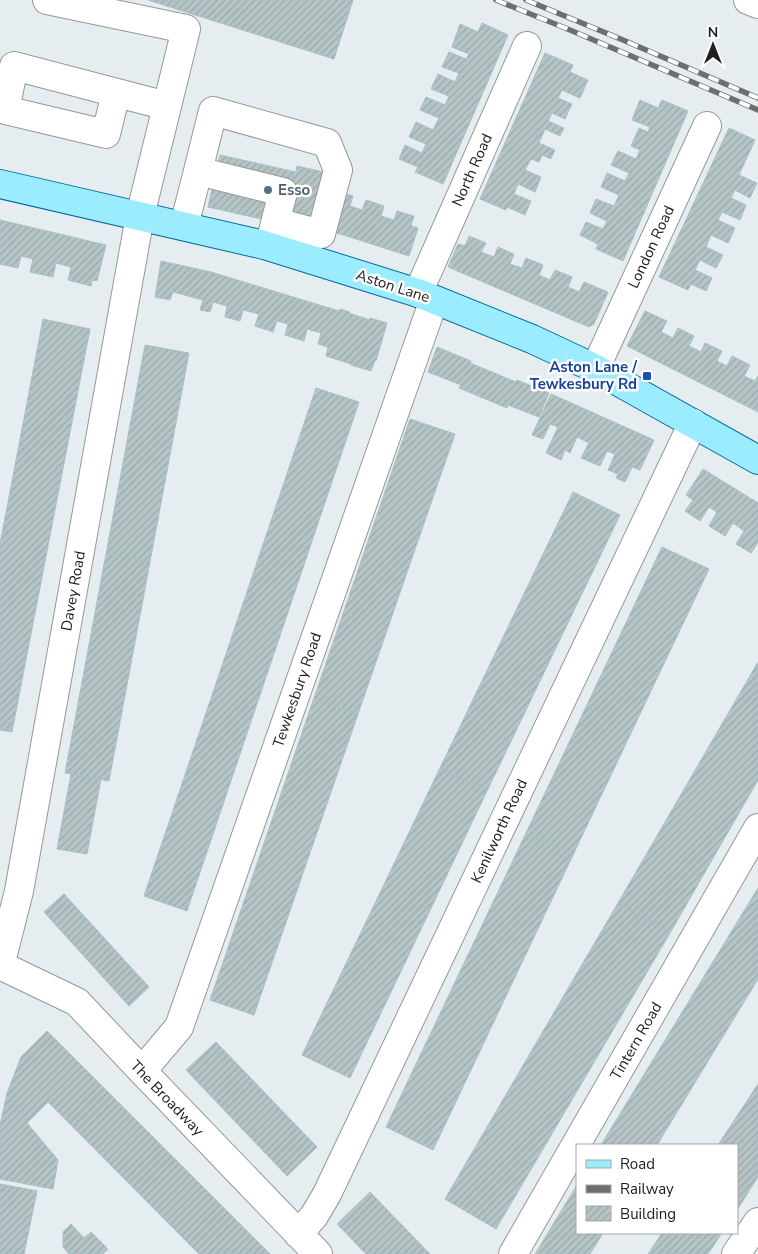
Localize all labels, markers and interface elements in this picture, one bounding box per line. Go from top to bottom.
north arrow [688,20,738,70]
text: N [708,23,718,42]
street label: North Road [447,130,497,210]
place label: Esso [278,180,311,200]
marker: Esso [262,184,274,196]
street label: London Road [623,202,679,292]
street label: Aston Lane [354,265,432,307]
place label: Aston Lane / Tewkesbury Rd [530,357,637,394]
marker: Aston Lane / Tewkesbury Rd [641,370,653,382]
street label: Davey Road [56,549,90,633]
street label: Tewkesbury Road [268,630,326,750]
street label: Kenilworth Road [466,776,532,886]
street label: Tintern Road [606,998,666,1084]
street label: The Broadway [126,1056,208,1140]
legend [576,1144,738,1234]
text: Road [620,1154,655,1174]
text: Railway [620,1179,674,1199]
text: Building [620,1204,676,1224]

